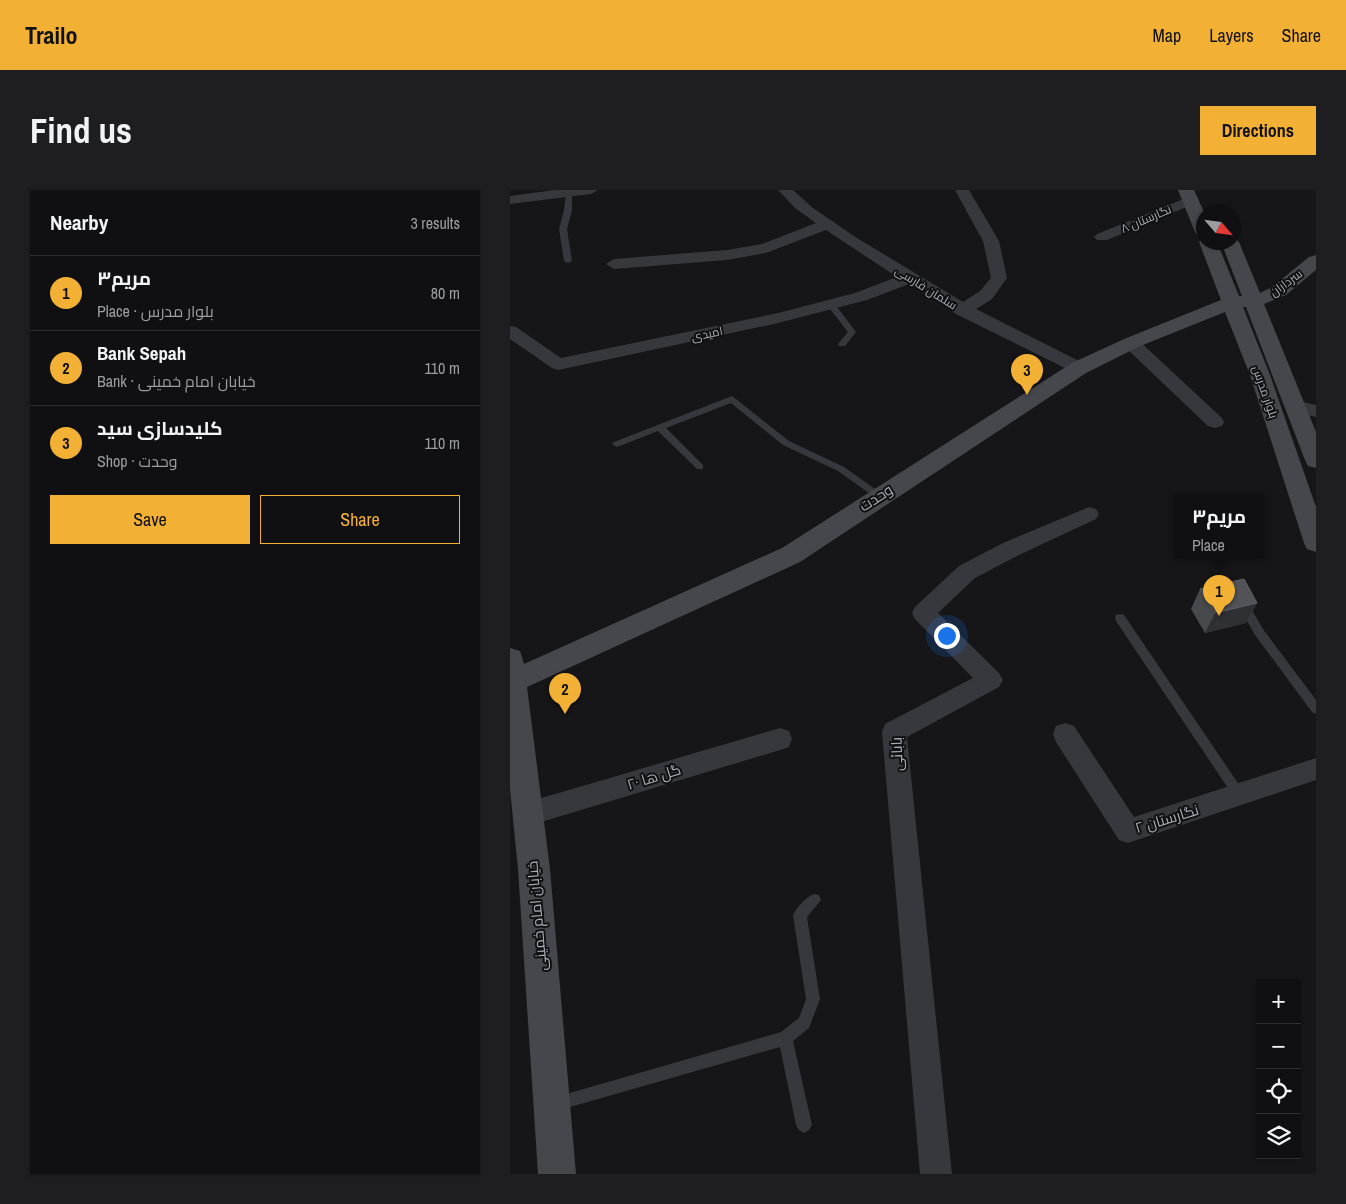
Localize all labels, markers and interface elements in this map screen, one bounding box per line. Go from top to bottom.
text: Trailo [25,19,78,51]
text: Map [1153,23,1181,48]
text: Layers [1209,23,1254,48]
text: Share [1282,23,1321,48]
button: Directions [1200,106,1316,155]
text: Find us [30,107,132,154]
street label: نگارستان ۸ [1118,201,1174,237]
north arrow [1196,205,1241,250]
text: Nearby [50,208,108,237]
text: 3 results [410,212,460,234]
street label: سلمان فارسی [892,263,960,313]
text: مریم۳ [97,265,151,291]
street label: سرداران [1266,266,1306,300]
text: 1 [62,282,70,304]
text: 80 m [431,282,460,304]
text: Place · بلوار مدرس [97,300,214,322]
street label: امیدی [690,323,724,345]
text: Bank Sepah [97,340,186,366]
pin: 3 [1011,354,1043,395]
text: 2 [62,357,70,379]
text: 110 m [424,357,460,379]
street label: بلوار مدرس [1249,364,1281,420]
text: Bank · خیابان امام خمینی [97,370,256,392]
text: کلیدسازی سید [97,415,223,441]
text: 3 [62,432,70,454]
text: 110 m [424,432,460,454]
text: Shop · وحدت [97,450,177,472]
street label: وحدت [855,479,897,516]
popup [1174,494,1264,559]
button: Save [50,495,250,544]
button: Share [260,495,460,544]
text: مریم۳ [1192,503,1246,529]
text: Place [1192,534,1225,556]
pin: 1 [1203,575,1235,616]
your location [934,623,960,649]
pin: 2 [549,673,581,714]
street label: بابائی [885,737,908,771]
street label: گل ها ۲۰ [624,758,683,795]
street label: نگارستان ۲ [1132,799,1201,838]
street label: خیابان امام خمینی [521,860,552,972]
map controls [1256,979,1301,1159]
button: + [1256,979,1301,1024]
button: − [1256,1024,1301,1069]
button: locate [1256,1069,1301,1114]
button: layers [1256,1114,1301,1159]

